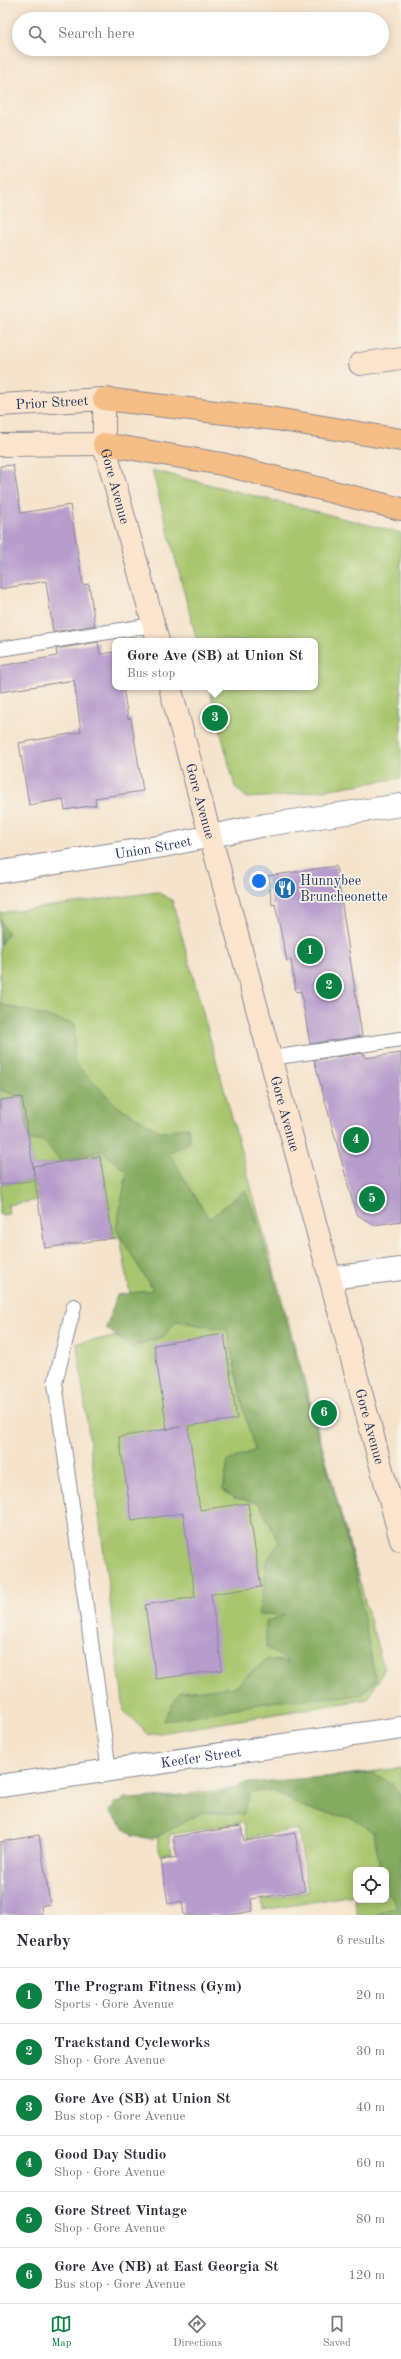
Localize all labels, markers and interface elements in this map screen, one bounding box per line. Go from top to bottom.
search box [12,12,389,56]
icon: search [26,23,48,45]
text: Search here [58,27,135,42]
street label: Prior Street [15,394,89,412]
street label: Gore Avenue [98,447,132,526]
popup [112,638,318,690]
text: Gore Ave (SB) at Union St [127,649,303,664]
text: Bus stop [127,667,175,680]
pin: 3 [202,703,228,733]
street label: Gore Avenue [183,762,217,840]
street label: Union Street [114,834,193,862]
your location [249,871,269,891]
place label: Hunnybee Bruncheonette [300,874,388,904]
restaurant icon: Hunnybee Bruncheonette [272,875,298,901]
pin: 1 [297,936,323,966]
pin: 2 [316,971,342,1001]
street label: Gore Avenue [268,1075,301,1153]
pin: 4 [343,1125,369,1155]
pin: 5 [359,1184,385,1214]
street label: Gore Avenue [352,1387,386,1466]
pin: 6 [311,1398,337,1428]
street label: Keefer Street [160,1745,242,1771]
map controls [353,1867,389,1903]
button: locate [353,1867,389,1903]
text: Nearby [16,1933,71,1950]
text: 6 results [336,1934,385,1947]
text: The Program Fitness (Gym) [54,1980,242,1995]
text: 1 [25,1989,33,2002]
text: 20 m [356,1989,385,2002]
text: Sports · Gore Avenue [54,1998,174,2011]
text: Trackstand Cycleworks [54,2036,210,2051]
text: 2 [25,2045,33,2058]
text: 30 m [356,2045,385,2058]
text: Shop · Gore Avenue [54,2054,165,2067]
text: Gore Ave (SB) at Union St [54,2092,231,2107]
text: 3 [25,2101,33,2114]
text: 40 m [356,2101,385,2114]
text: Bus stop · Gore Avenue [54,2110,186,2123]
text: Good Day Studio [54,2148,166,2163]
text: 4 [25,2157,33,2170]
text: 60 m [356,2157,385,2170]
text: Shop · Gore Avenue [54,2166,165,2179]
text: Gore Street Vintage [54,2204,187,2219]
text: 5 [25,2213,33,2226]
text: 80 m [356,2213,385,2226]
text: Shop · Gore Avenue [54,2222,165,2235]
text: Gore Ave (NB) at East Georgia St [54,2260,279,2275]
text: 6 [25,2269,33,2282]
text: 120 m [348,2269,385,2282]
text: Bus stop · Gore Avenue [54,2278,186,2291]
tab: Map [50,2313,72,2351]
tab: Directions [173,2313,222,2351]
tab: Saved [323,2313,351,2351]

